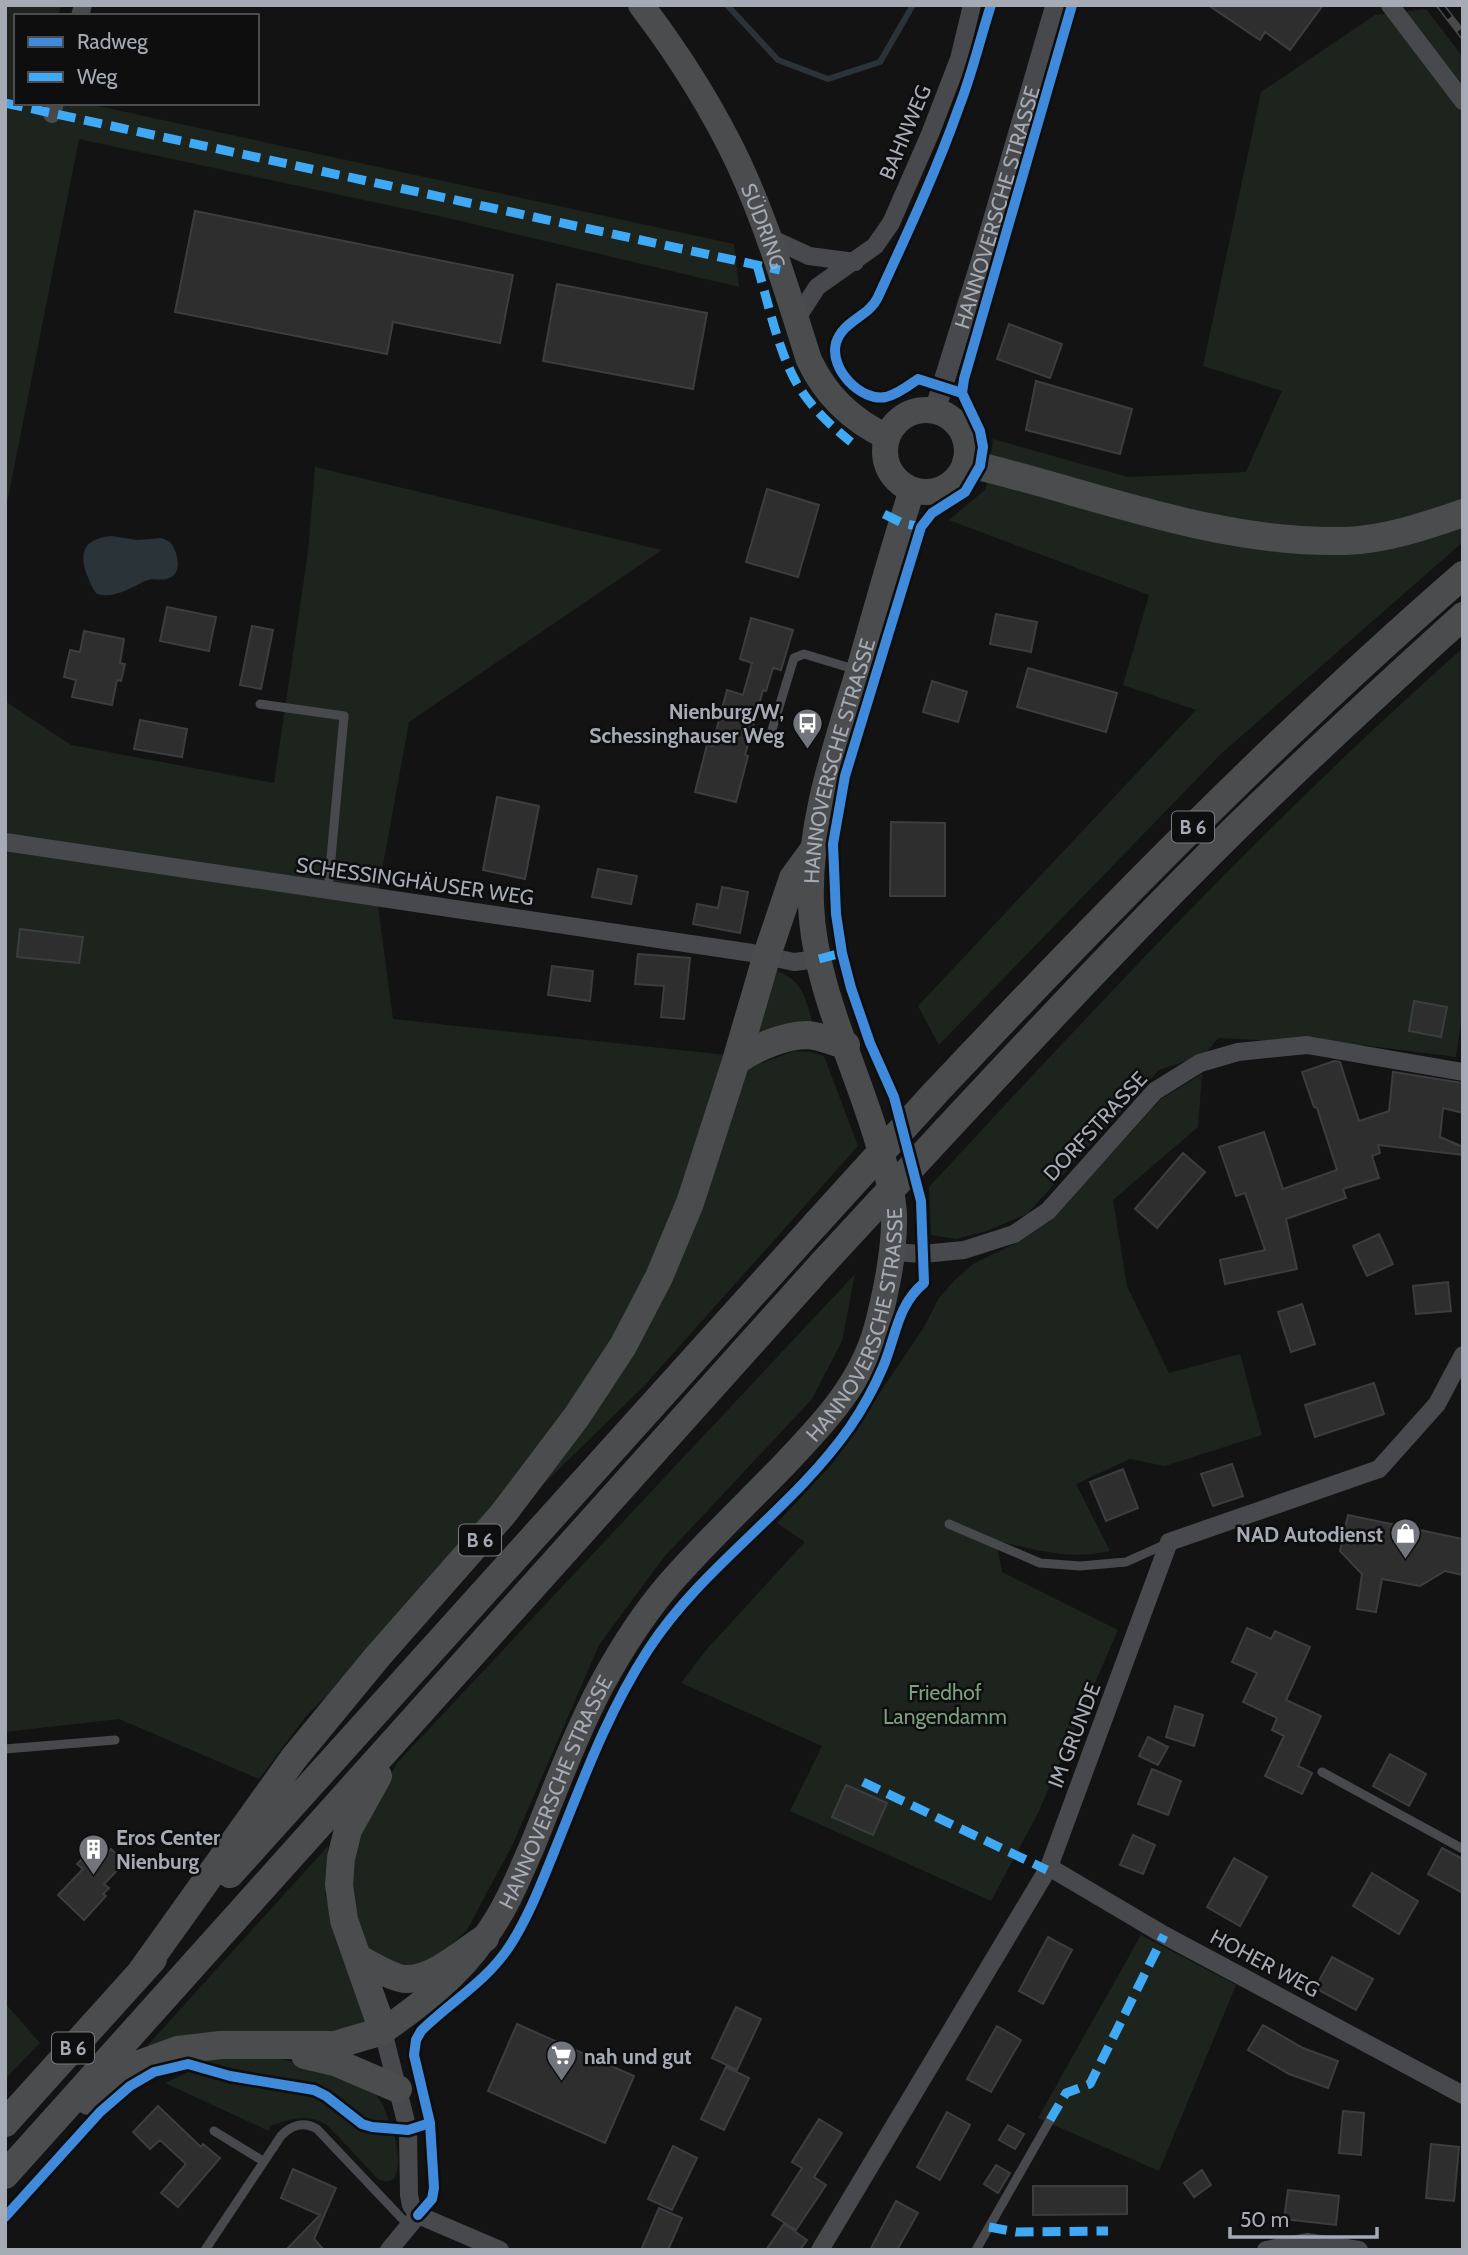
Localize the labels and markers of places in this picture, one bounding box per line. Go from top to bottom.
place label: Nienburg/W, Schessinghauser Weg [589,699,784,748]
bus stop icon: Nienburg/W, Schessinghauser Weg [790,706,824,750]
shop icon: NAD Autodienst [1389,1517,1423,1561]
place label: NAD Autodienst [1236,1522,1383,1547]
place label: Eros Center Nienburg [116,1825,220,1874]
building icon: Eros Center Nienburg [76,1832,110,1876]
supermarket icon: nah und gut [544,2039,578,2083]
place label: nah und gut [584,2044,692,2069]

